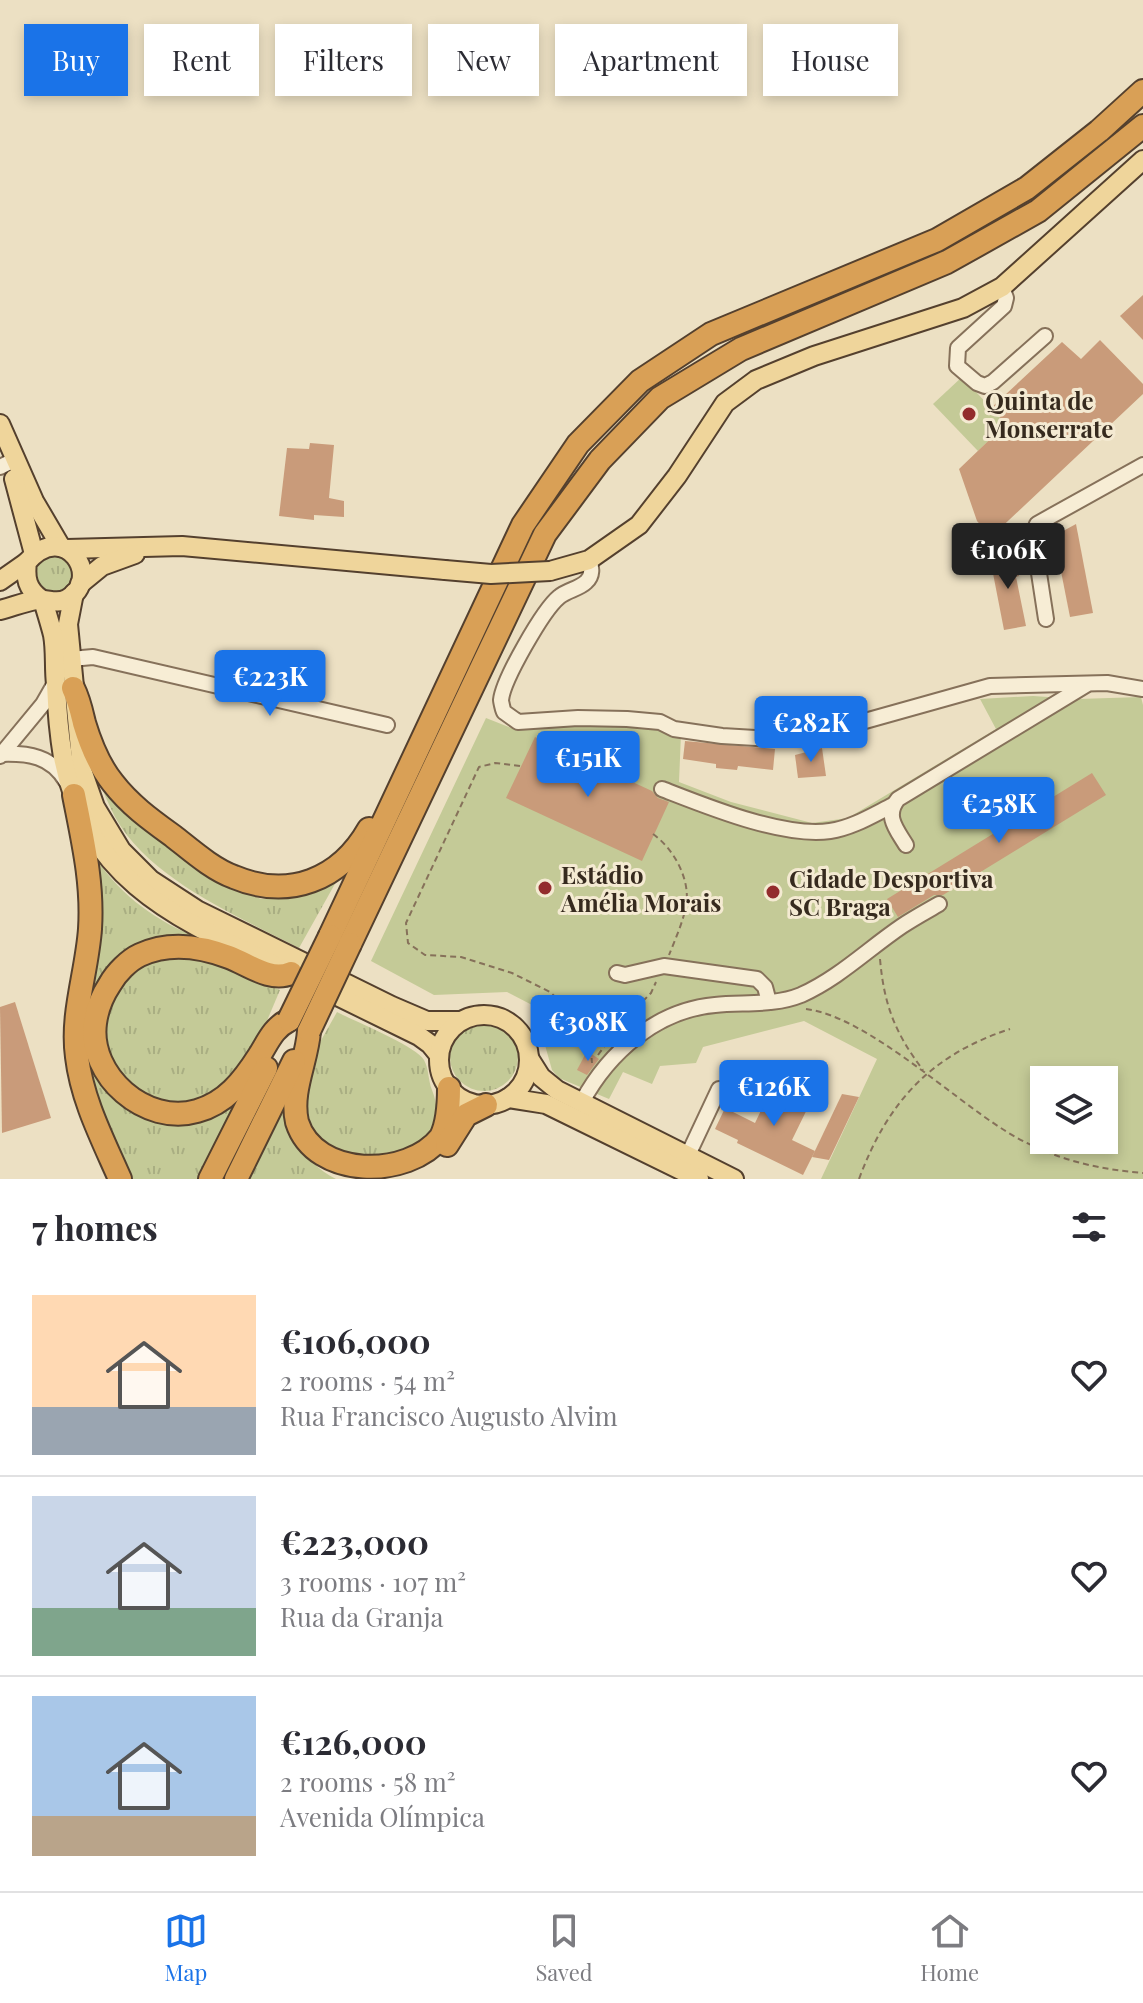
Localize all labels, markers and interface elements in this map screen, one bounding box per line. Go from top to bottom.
chip: Buy [24,24,128,96]
chip: Rent [144,24,259,96]
chip: Filters [275,24,412,96]
chip: New [428,24,539,96]
chip: Apartment [555,24,747,96]
chip: House [763,24,898,96]
place label: Quinta de Monserrate [985,384,1113,444]
marker: Quinta de Monserrate [960,405,978,423]
pin: €106K [952,523,1064,591]
text: €106K [970,531,1046,566]
pin: €223K [214,650,326,718]
text: €223K [232,658,308,693]
pin: €282K [755,696,867,764]
text: €282K [773,704,849,739]
pin: €151K [532,731,644,799]
text: €151K [555,739,621,774]
pin: €258K [943,777,1055,845]
text: €258K [961,785,1037,820]
place label: Estádio Amélia Morais [560,858,721,918]
place label: Cidade Desportiva SC Braga [789,862,994,922]
marker: Estádio Amélia Morais [536,879,554,897]
marker: Cidade Desportiva SC Braga [764,883,782,901]
pin: €308K [532,995,644,1063]
text: €308K [549,1003,627,1038]
pin: €126K [718,1060,830,1128]
map controls [1030,1066,1118,1154]
button: layers [1030,1066,1118,1154]
text: €126K [737,1068,811,1103]
text: 7 homes [32,1204,158,1250]
icon: filters [1067,1205,1111,1249]
text: €106,000 [280,1317,431,1363]
icon: home [96,1327,192,1423]
icon: heart [1067,1353,1111,1397]
text: 2 rooms · 54 m² [280,1363,455,1398]
text: Rua Francisco Augusto Alvim [280,1398,618,1433]
text: €223,000 [280,1518,429,1564]
icon: home [96,1528,192,1624]
icon: heart [1067,1554,1111,1598]
text: 3 rooms · 107 m² [280,1564,466,1599]
text: Rua da Granja [280,1599,444,1634]
text: €126,000 [280,1718,427,1764]
icon: home [96,1728,192,1824]
icon: heart [1067,1754,1111,1798]
text: 2 rooms · 58 m² [280,1764,456,1799]
text: Avenida Olímpica [280,1799,485,1834]
tab: Map [164,1909,208,1987]
tab: Saved [535,1909,593,1987]
tab: Home [920,1909,979,1987]

